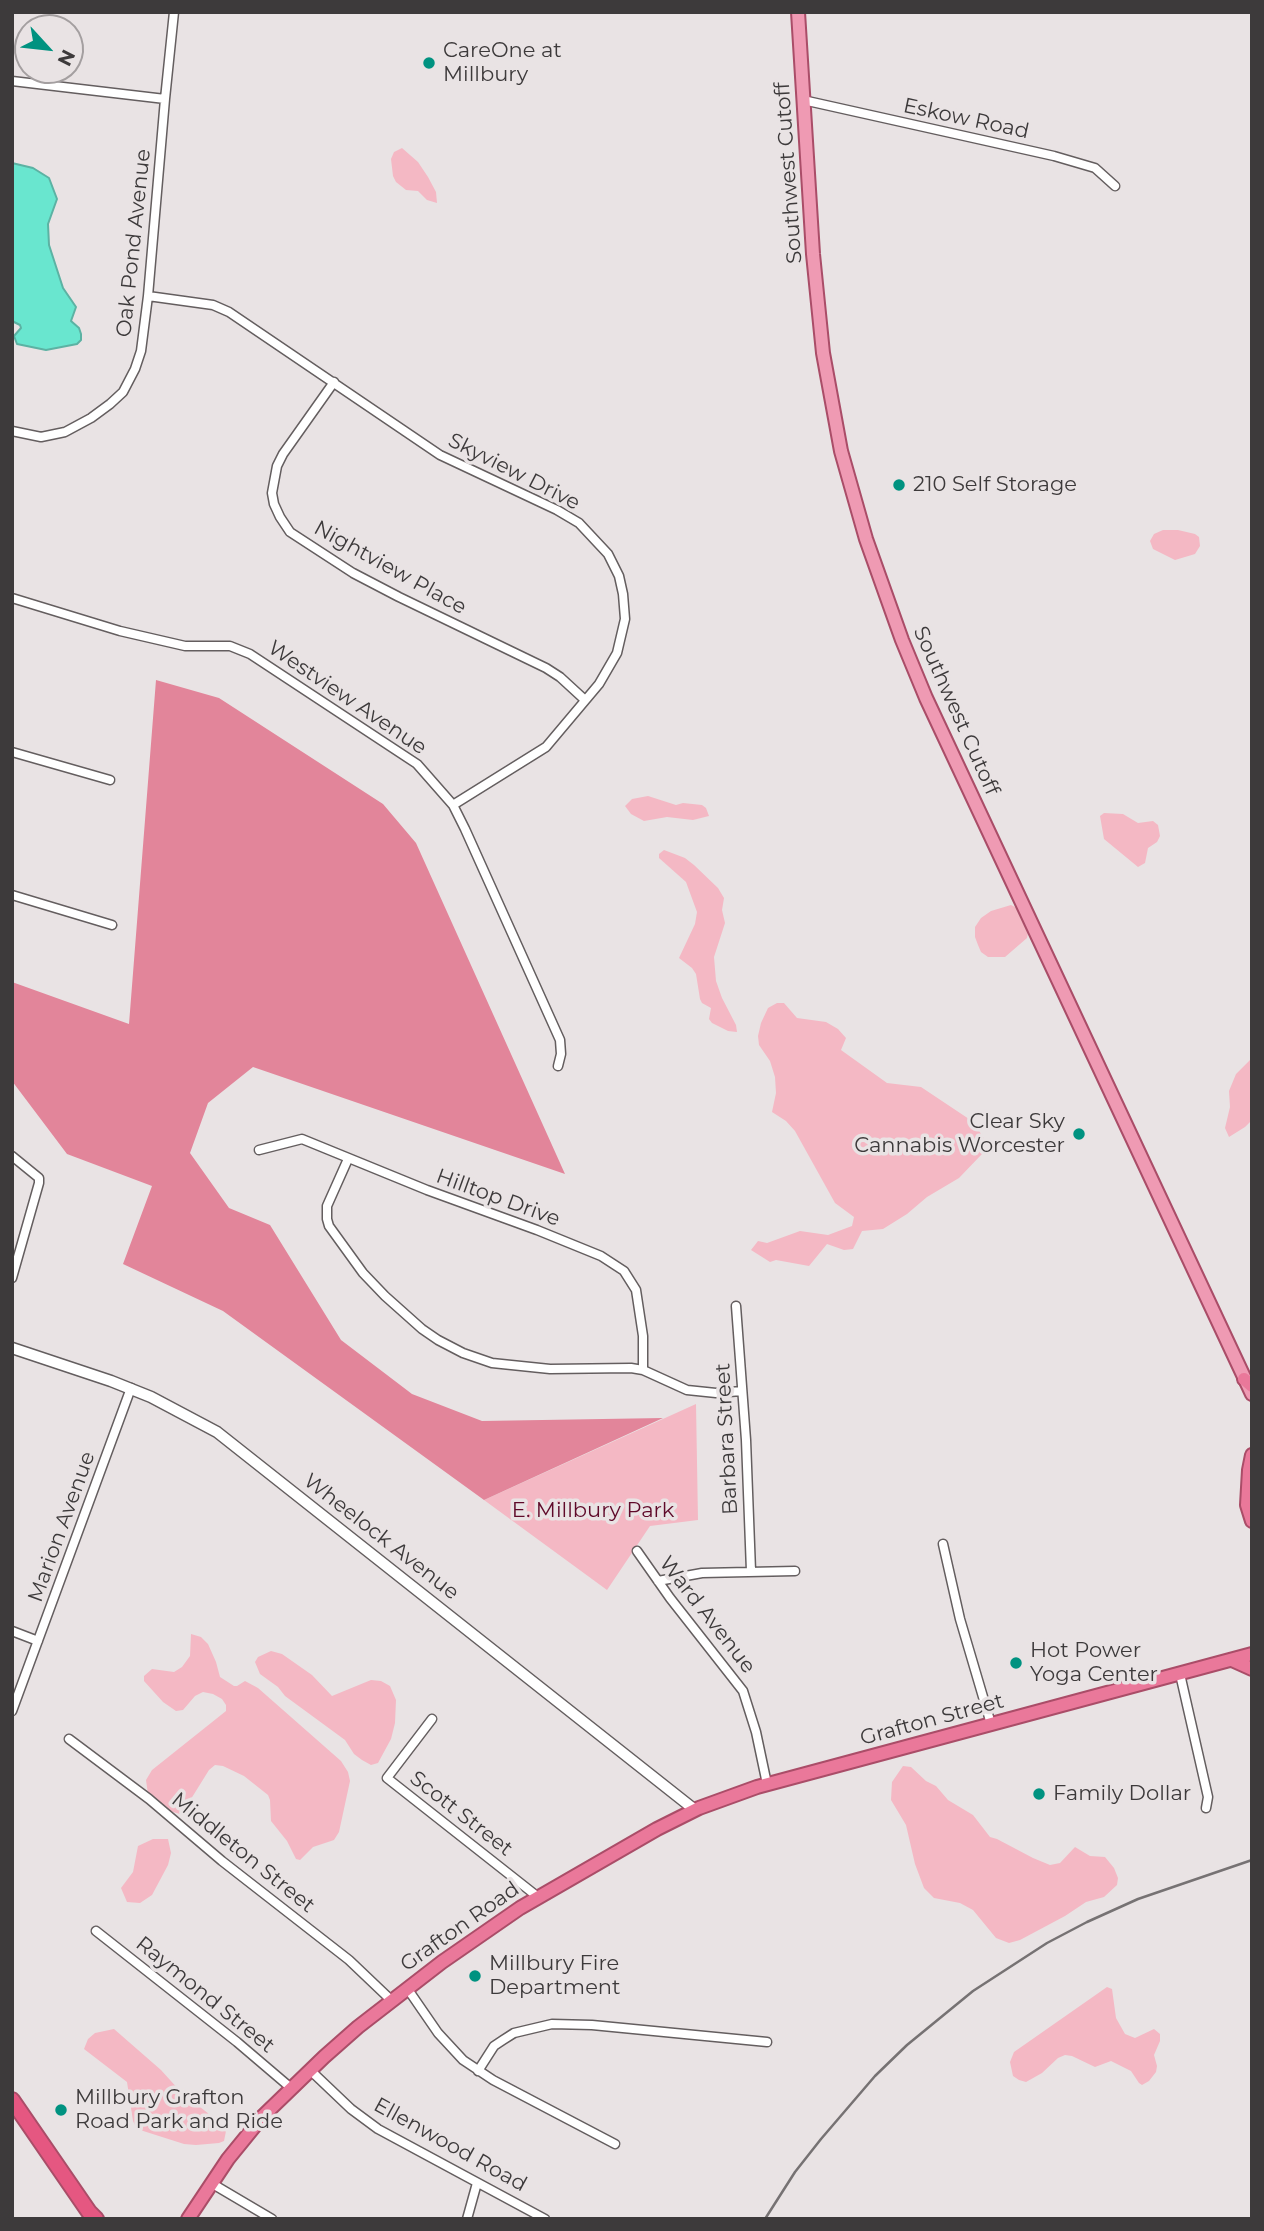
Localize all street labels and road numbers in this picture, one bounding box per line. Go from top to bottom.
street label: Southwest Cutoff [770,81,808,265]
street label: Eskow Road [901,93,1031,145]
street label: Oak Pond Avenue [112,148,156,338]
street label: Skyview Drive [444,428,584,516]
street label: Nightview Place [309,516,471,620]
street label: Southwest Cutoff [907,623,1005,799]
street label: Westview Avenue [263,636,431,760]
street label: Hilltop Drive [433,1164,563,1232]
street label: Barbara Street [710,1362,744,1516]
street label: Marion Avenue [23,1448,101,1606]
street label: Wheelock Avenue [298,1468,464,1606]
street label: Ward Avenue [653,1551,761,1679]
street label: Grafton Street [857,1689,1007,1751]
street label: Scott Street [405,1766,517,1862]
street label: Middleton Street [166,1788,320,1918]
street label: Grafton Road [396,1877,524,1977]
street label: Raymond Street [131,1931,279,2059]
street label: Ellenwood Road [369,2092,531,2198]

